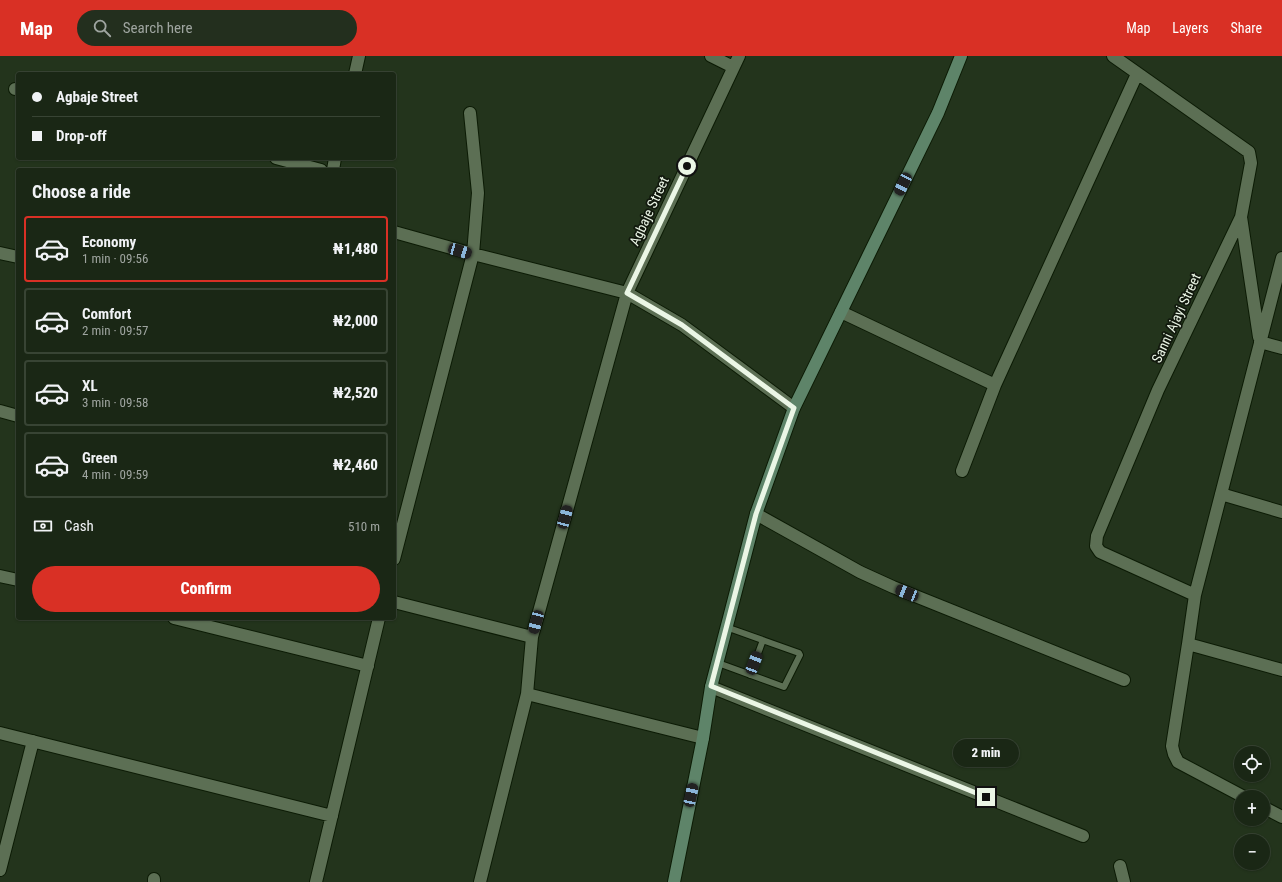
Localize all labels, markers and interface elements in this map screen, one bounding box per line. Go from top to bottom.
search box [77,10,357,46]
text: Map [20,17,53,40]
icon: search [91,17,113,39]
text: Search here [123,19,193,37]
text: Map [1126,20,1150,36]
text: Layers [1172,20,1209,36]
text: Share [1231,20,1262,36]
text: Agbaje Street [56,88,138,106]
text: Drop-off [56,127,107,145]
route start [678,157,696,175]
car [892,171,914,197]
street label: Agbaje Street [626,174,672,248]
text: Choose a ride [32,181,131,202]
icon: car [34,231,70,267]
text: Economy [82,233,136,251]
text: ₦1,480 [333,240,378,258]
car [447,242,473,260]
text: 1 min · 09:56 [82,251,148,266]
street label: Sanni Ajayi Street [1148,271,1204,365]
icon: car [34,303,70,339]
text: Comfort [82,305,131,323]
text: ₦2,000 [333,312,378,330]
text: 2 min · 09:57 [82,323,148,338]
icon: car [34,375,70,411]
text: XL [82,377,98,395]
text: ₦2,520 [333,384,378,402]
text: 3 min · 09:58 [82,395,148,410]
icon: car [34,447,70,483]
text: Green [82,449,117,467]
text: ₦2,460 [333,456,378,474]
text: 4 min · 09:59 [82,467,148,482]
car [556,504,574,530]
icon: cash [32,515,54,537]
text: Cash [64,517,94,535]
text: 510 m [348,519,380,534]
button: Confirm [32,566,380,612]
car [894,583,920,603]
car [527,609,545,635]
car [744,650,764,676]
callout: 2 min [953,739,1019,767]
text: 2 min [972,745,1000,760]
map controls [1234,746,1270,870]
button: locate [1234,746,1270,782]
car [683,782,699,808]
route end [977,788,995,806]
button: + [1234,790,1270,826]
button: − [1234,834,1270,870]

